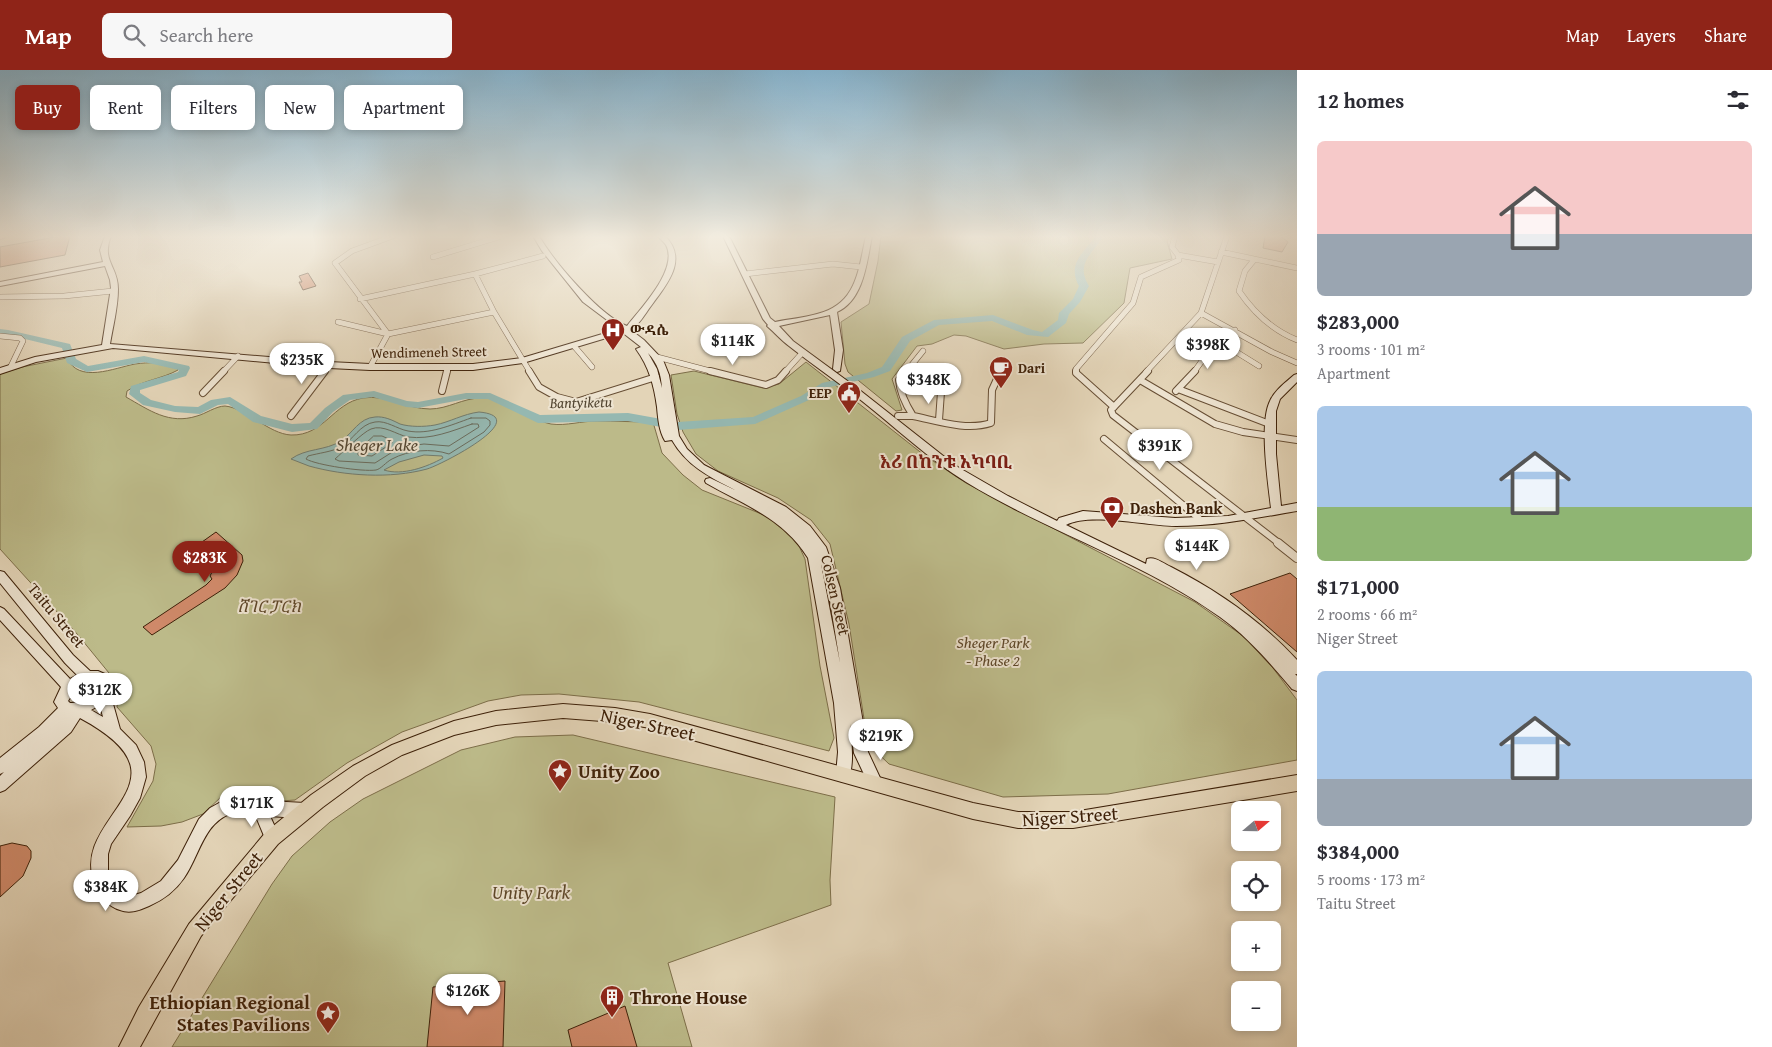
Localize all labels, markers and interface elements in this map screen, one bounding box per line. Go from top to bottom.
search box [102,13,452,58]
text: Map [25,18,72,53]
icon: search [120,21,148,49]
text: Search here [160,21,253,49]
text: Map [1566,22,1599,49]
text: Layers [1627,22,1676,49]
text: Share [1704,22,1747,49]
chip: Buy [15,85,80,130]
chip: Rent [90,85,161,130]
chip: Filters [171,85,255,130]
chip: New [265,85,334,130]
chip: Apartment [344,85,463,130]
text: 12 homes [1317,85,1404,116]
icon: filters [1724,86,1752,114]
icon: home [1490,173,1580,263]
text: $283,000 [1317,306,1399,337]
hospital icon: ውዳሴ [600,317,626,351]
place label: ውዳሴ [630,320,668,340]
pin: $114K [698,324,768,366]
text: $114K [711,328,755,352]
pin: $398K [1173,328,1243,370]
text: $398K [1186,332,1230,356]
text: 3 rooms · 101 m² [1317,337,1425,361]
street label: Wendimeneh Street [371,341,487,363]
pin: $235K [267,342,337,385]
text: $235K [280,347,324,371]
cafe icon: Dari [988,355,1014,389]
place label: Dari [1018,358,1046,378]
text: Apartment [1317,361,1390,385]
pin: $348K [894,362,964,405]
text: $348K [907,367,951,391]
public building icon: EEP [836,380,862,414]
place label: EEP [809,383,832,403]
water label: Bantyiketu [548,391,613,413]
pin: $391K [1125,428,1195,471]
water label: Sheger Lake [336,431,418,458]
text: $391K [1138,433,1182,457]
icon: home [1490,438,1580,528]
district label: እሪ በከንቱ አካባቢ [880,448,1013,475]
bank icon: Dashen Bank [1099,495,1125,529]
place label: Dashen Bank [1130,496,1223,520]
pin: $144K [1162,528,1232,571]
text: $144K [1175,533,1219,557]
pin: $283K [170,540,240,583]
text: $283K [183,545,227,569]
street label: Colsen Steet [815,552,857,638]
text: $171,000 [1317,571,1399,602]
street label: Taitu Street [23,577,92,653]
park label: ሸገር ፓርክ [237,594,302,618]
text: 2 rooms · 66 m² [1317,602,1417,626]
text: Niger Street [1317,626,1398,650]
park label: Sheger Park - Phase 2 [956,630,1030,672]
pin: $312K [65,672,135,715]
text: $312K [78,677,122,701]
street label: Niger Street [598,700,698,748]
icon: home [1490,703,1580,793]
pin: $219K [846,718,916,761]
text: $219K [859,723,903,747]
place label: Unity Zoo [578,757,660,785]
place icon: Unity Zoo [547,758,573,792]
pin: $171K [217,786,287,828]
text: $171K [230,790,274,814]
street label: Niger Street [1021,799,1119,833]
north arrow [1231,801,1281,851]
map controls [1231,801,1281,1031]
text: $384,000 [1317,836,1399,867]
street label: Niger Street [187,845,269,937]
button: locate [1231,861,1281,911]
text: 5 rooms · 173 m² [1317,867,1425,891]
pin: $384K [71,870,141,912]
text: $384K [84,874,128,898]
park label: Unity Park [492,878,570,906]
text: Taitu Street [1317,891,1396,915]
button: + [1231,921,1281,971]
pin: $126K [433,974,503,1016]
text: $126K [446,978,490,1002]
button: − [1231,981,1281,1031]
place label: Throne House [630,983,747,1011]
building icon: Throne House [599,984,625,1018]
place label: Ethiopian Regional States Pavilions [150,988,310,1038]
place icon: Ethiopian Regional States Pavilions [315,1000,341,1034]

